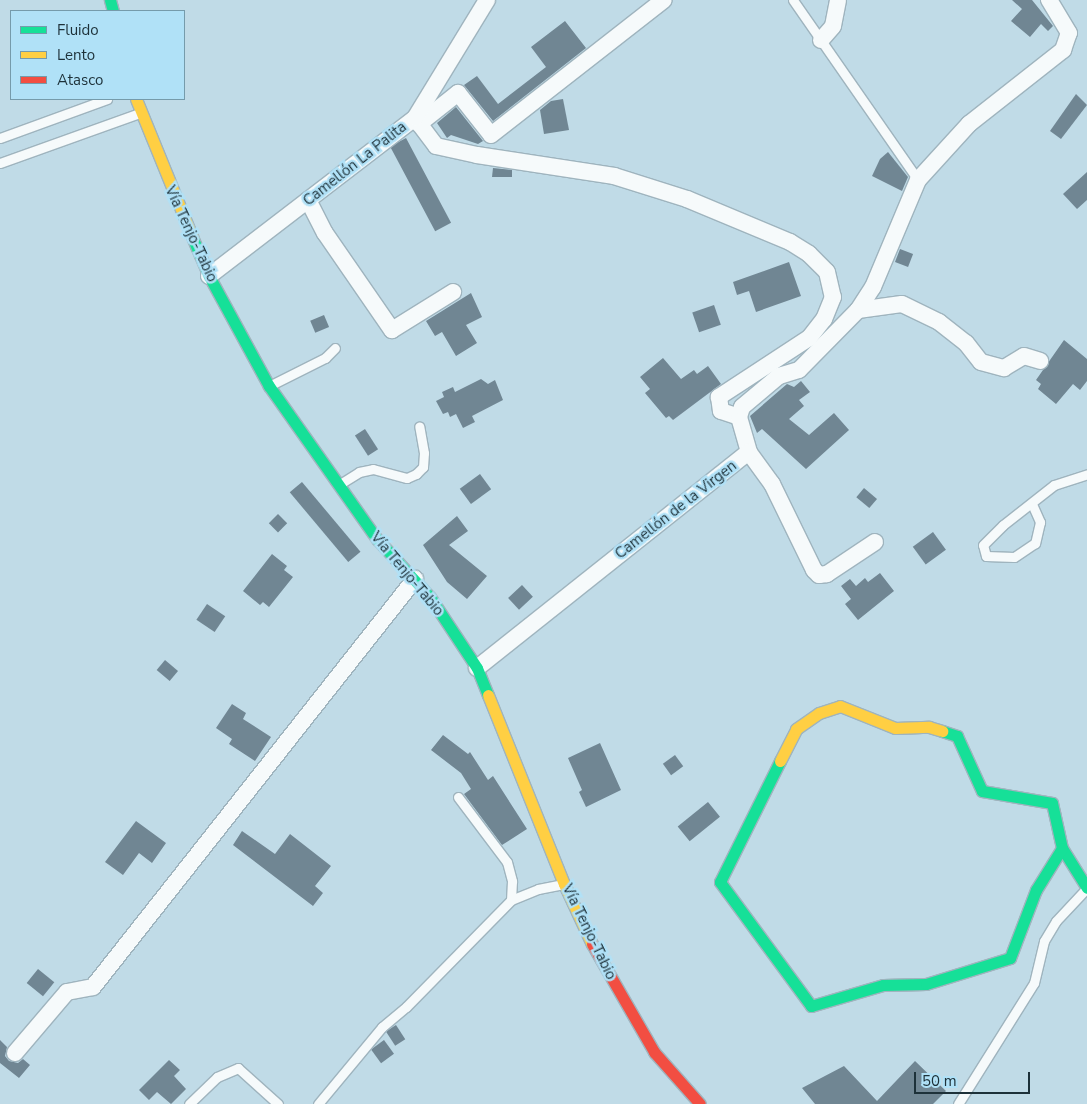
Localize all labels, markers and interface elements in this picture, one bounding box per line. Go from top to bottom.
legend [10,10,185,100]
text: Fluido [57,20,99,40]
text: Lento [57,45,95,65]
text: Atasco [57,70,103,90]
street label: Camellón La Palita [300,118,410,210]
street label: Vía Tenjo-Tabio [161,183,221,285]
street label: Camellón de la Virgen [612,457,740,563]
street label: Vía Tenjo-Tabio [367,528,447,620]
street label: Vía Tenjo-Tabio [558,881,620,983]
scale bar [917,1062,1033,1094]
text: 50 m [922,1071,957,1091]

